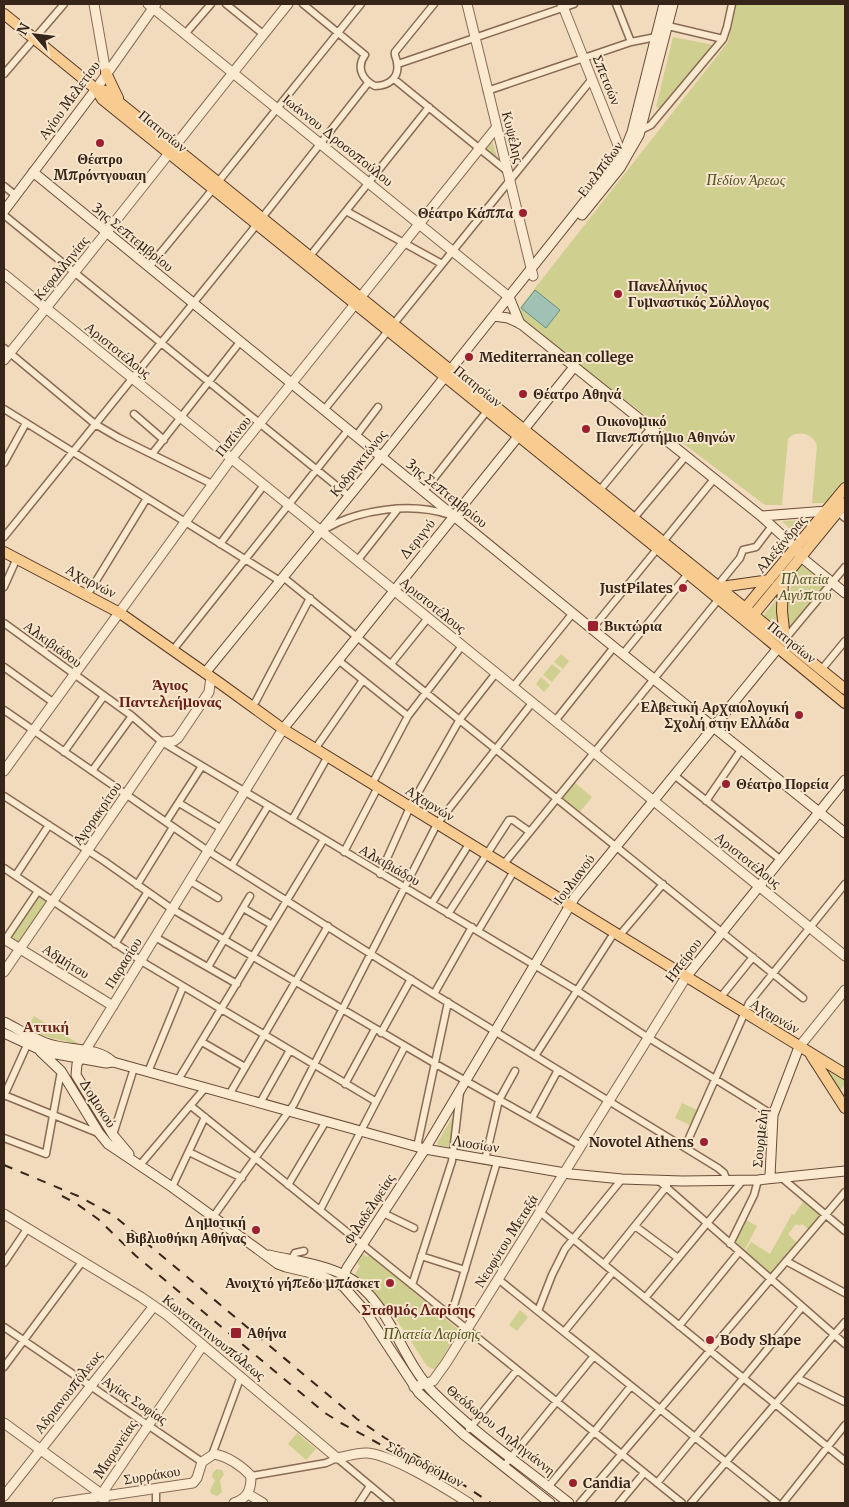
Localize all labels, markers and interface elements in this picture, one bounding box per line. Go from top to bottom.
north arrow [10,10,60,60]
text: N [13,20,34,38]
street label: Σπετσών [589,52,625,108]
street label: Αγίου Μελετίου [34,57,104,143]
street label: Ιωάννου Δροσοπούλου [279,90,397,190]
street label: Πατησίων [135,106,191,156]
street label: Κυψέλης [498,109,528,165]
marker: Θέατρο Μπρόντγουαιη [94,137,106,149]
street label: Ευελπίδων [573,138,627,200]
place label: Θέατρο Μπρόντγουαιη [54,150,146,184]
park label: Πεδίον Άρεως [707,171,786,189]
street label: 3ης Σεπτεμβρίου [88,199,178,276]
place label: Θέατρο Κάππα [418,204,513,222]
marker: Θέατρο Κάππα [517,207,529,219]
street label: Κεφαλληνίας [29,232,93,304]
place label: Πανελλήνιος Γυμναστικός Σύλλογος [628,277,770,311]
marker: Πανελλήνιος Γυμναστικός Σύλλογος [612,288,624,300]
street label: Αριστοτέλους [81,318,155,383]
place label: Mediterranean college [479,348,634,366]
marker: Mediterranean college [463,351,475,363]
street label: Πατησίων [450,361,506,411]
place label: Θέατρο Αθηνά [533,385,622,403]
marker: Θέατρο Αθηνά [517,388,529,400]
street label: Πιπίνου [211,412,255,460]
place label: Οικονομικό Πανεπιστήμιο Αθηνών [596,412,736,446]
marker: Οικονομικό Πανεπιστήμιο Αθηνών [580,423,592,435]
street label: Κοδριγκτώνος [325,425,391,500]
street label: 3ης Σεπτεμβρίου [402,455,492,532]
street label: Αλεξάνδρας [752,511,811,577]
street label: Δεριγνύ [395,515,439,563]
street label: Αχαρνών [63,560,119,602]
park label: Πλατεία Αιγύπτου [778,570,831,604]
street label: Αριστοτέλους [396,573,470,638]
place label: JustPilates [599,579,673,597]
marker: JustPilates [677,582,689,594]
street label: Αλκιβιάδου [20,617,86,671]
place label: Βικτώρια [604,617,662,635]
street label: Πατησίων [764,617,820,667]
marker: Βικτώρια [586,619,600,633]
district label: Άγιος Παντελεήμονας [119,675,222,711]
place label: Ελβετική Αρχαιολογική Σχολή στην Ελλάδα [641,698,789,732]
marker: Ελβετική Αρχαιολογική Σχολή στην Ελλάδα [793,709,805,721]
place label: Θέατρο Πορεία [736,775,829,793]
street label: Αγορακρίτου [68,777,126,848]
marker: Θέατρο Πορεία [720,778,732,790]
street label: Αχαρνών [402,781,458,825]
street label: Αριστοτέλους [711,828,785,893]
street label: Αλκιβιάδου [356,840,424,890]
street label: Ιουλιανού [549,850,599,908]
street label: Παρασίου [100,934,146,992]
street label: Ηπείρου [661,934,705,986]
street label: Αδμήτου [39,939,93,983]
street label: Αχαρνών [747,994,803,1038]
district label: Αττική [23,1017,69,1036]
street label: Δομοκού [75,1075,121,1131]
street label: Σουρμελή [748,1108,772,1168]
street label: Λιοσίων [450,1131,501,1157]
place label: Novotel Athens [589,1133,694,1151]
marker: Novotel Athens [698,1136,710,1148]
street label: Φιλαδελφείας [339,1170,399,1248]
street label: Νεοφύτου Μεταξά [470,1190,542,1291]
place label: Δημοτική Βιβλιοθήκη Αθήνας [126,1213,247,1247]
marker: Δημοτική Βιβλιοθήκη Αθήνας [250,1224,262,1236]
place label: Ανοιχτό γήπεδο μπάσκετ [225,1274,381,1292]
marker: Ανοιχτό γήπεδο μπάσκετ [384,1277,396,1289]
street label: Κωνσταντινουπόλεως [159,1290,269,1384]
district label: Σταθμός Λαρίσης [361,1300,475,1319]
place label: Αθήνα [247,1324,287,1342]
park label: Πλατεία Λαρίσης [384,1325,481,1343]
marker: Αθήνα [229,1326,243,1340]
place label: Body Shape [720,1331,801,1349]
marker: Body Shape [704,1334,716,1346]
street label: Αδριανουπόλεως [30,1346,106,1437]
street label: Αγίας Σοφίας [99,1372,172,1429]
street label: Θεόδωρου Δηληγιάννη [443,1381,559,1479]
street label: Μαρωνείας [89,1416,141,1482]
street label: Σιδηροδρόμων [383,1437,467,1491]
street label: Συρράκου [122,1462,182,1488]
place label: Candia [583,1474,631,1492]
marker: Candia [567,1477,579,1489]

